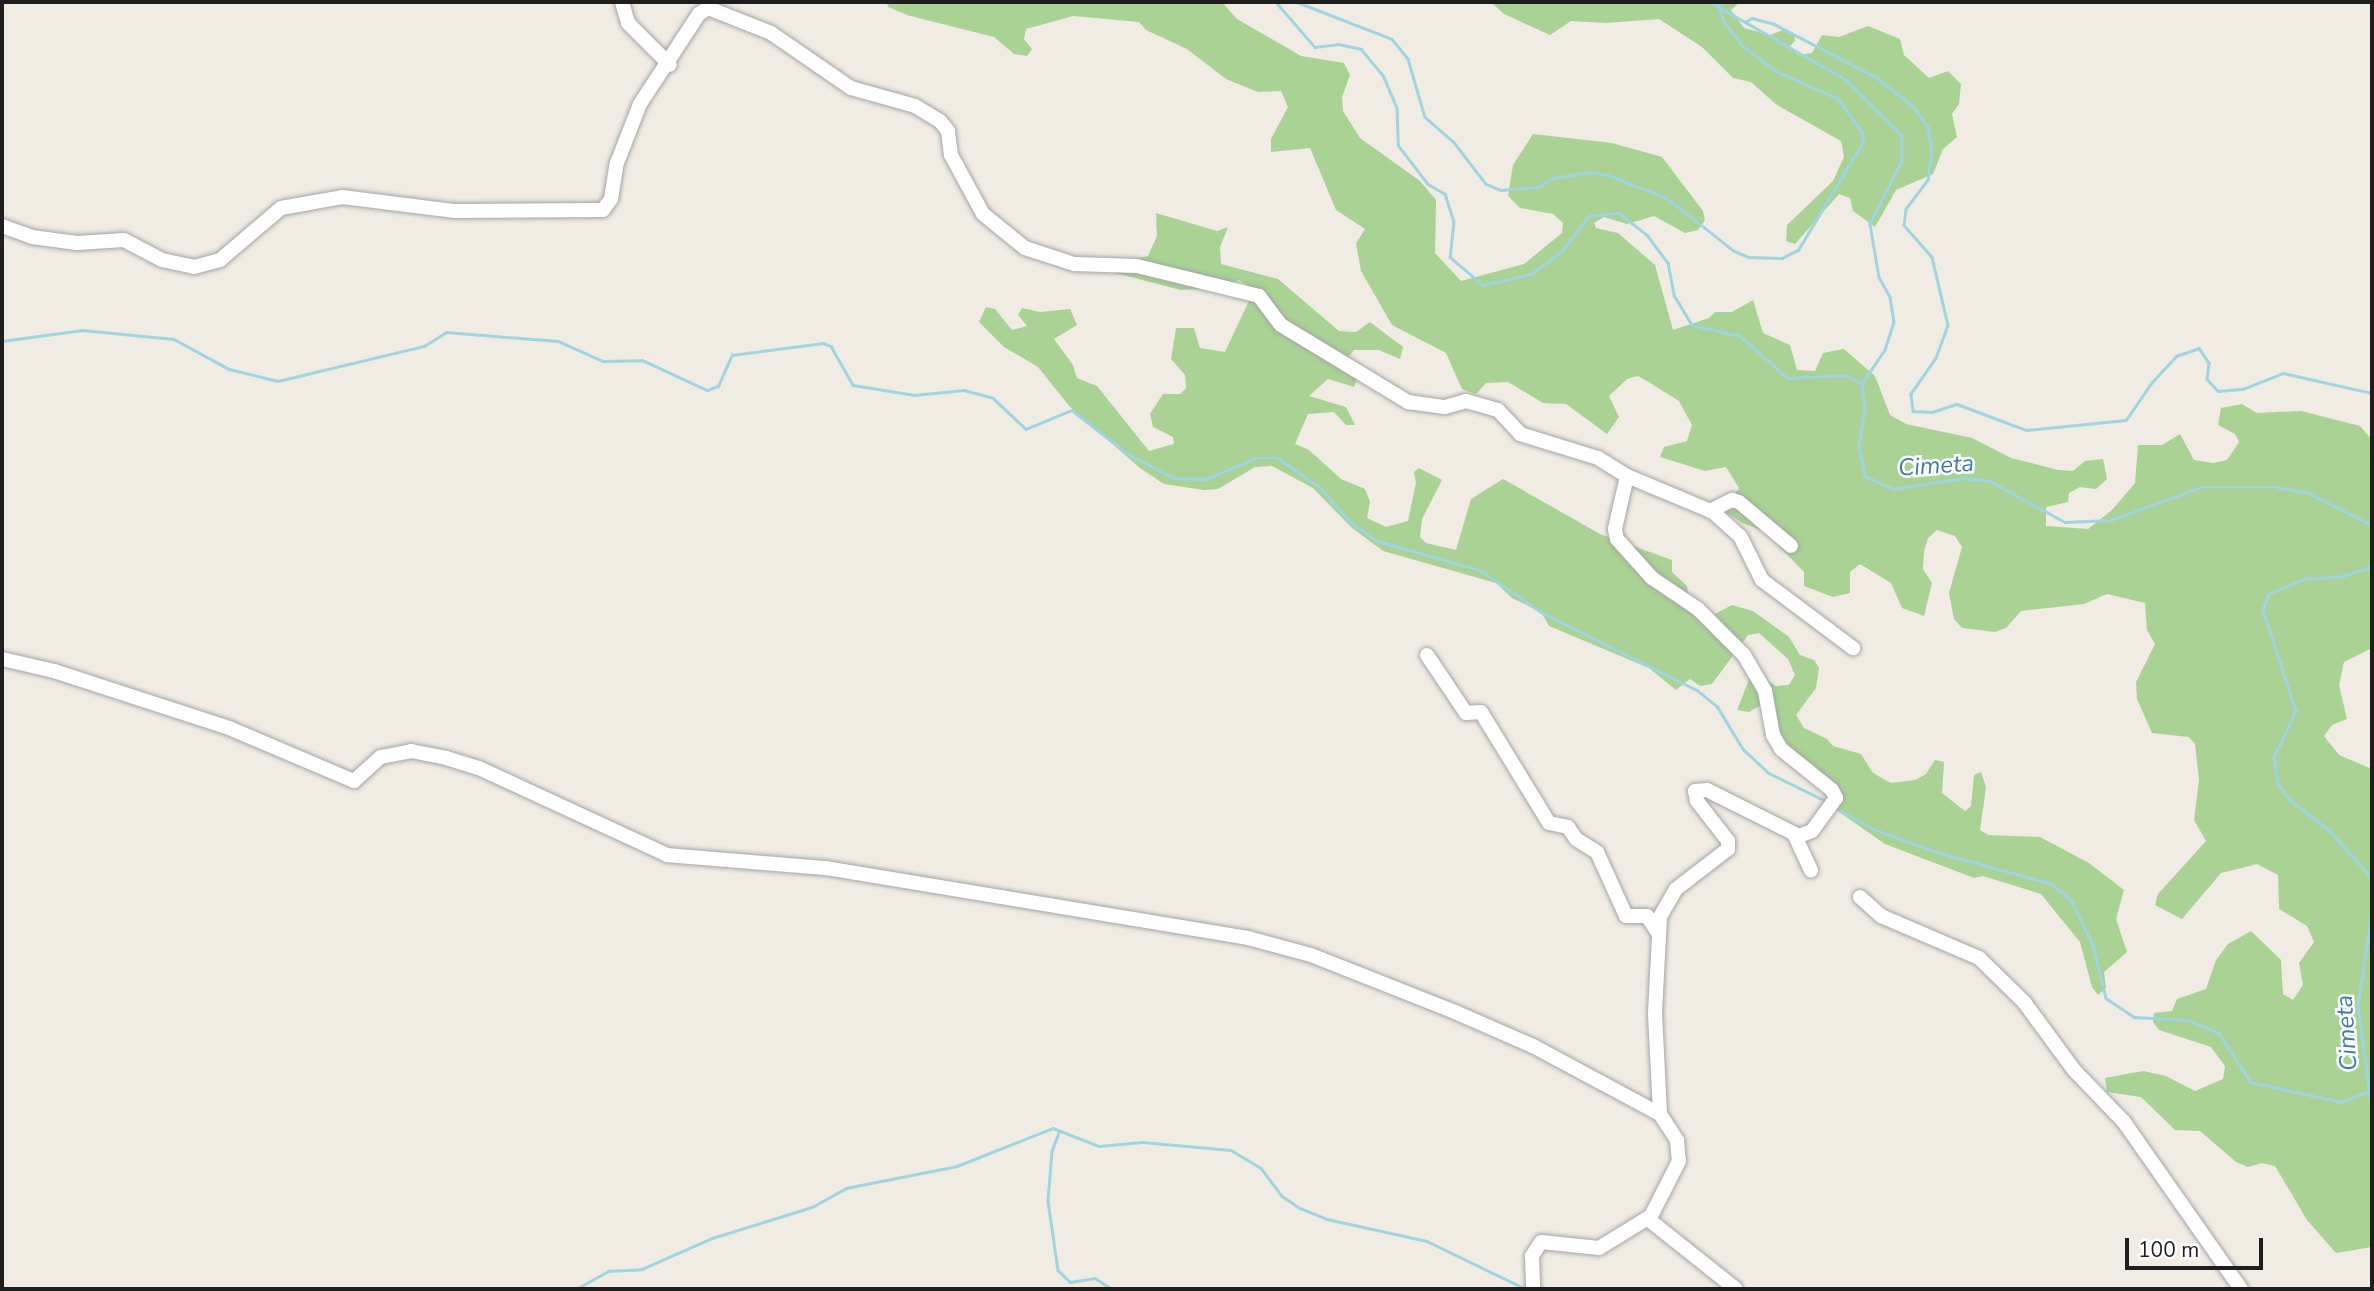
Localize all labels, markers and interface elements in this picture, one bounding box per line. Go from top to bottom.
water label: Cimeta [1897,449,1975,483]
water label: Cimeta [2330,994,2364,1072]
scale bar [2129,1224,2267,1268]
text: 100 m [2138,1236,2199,1264]

